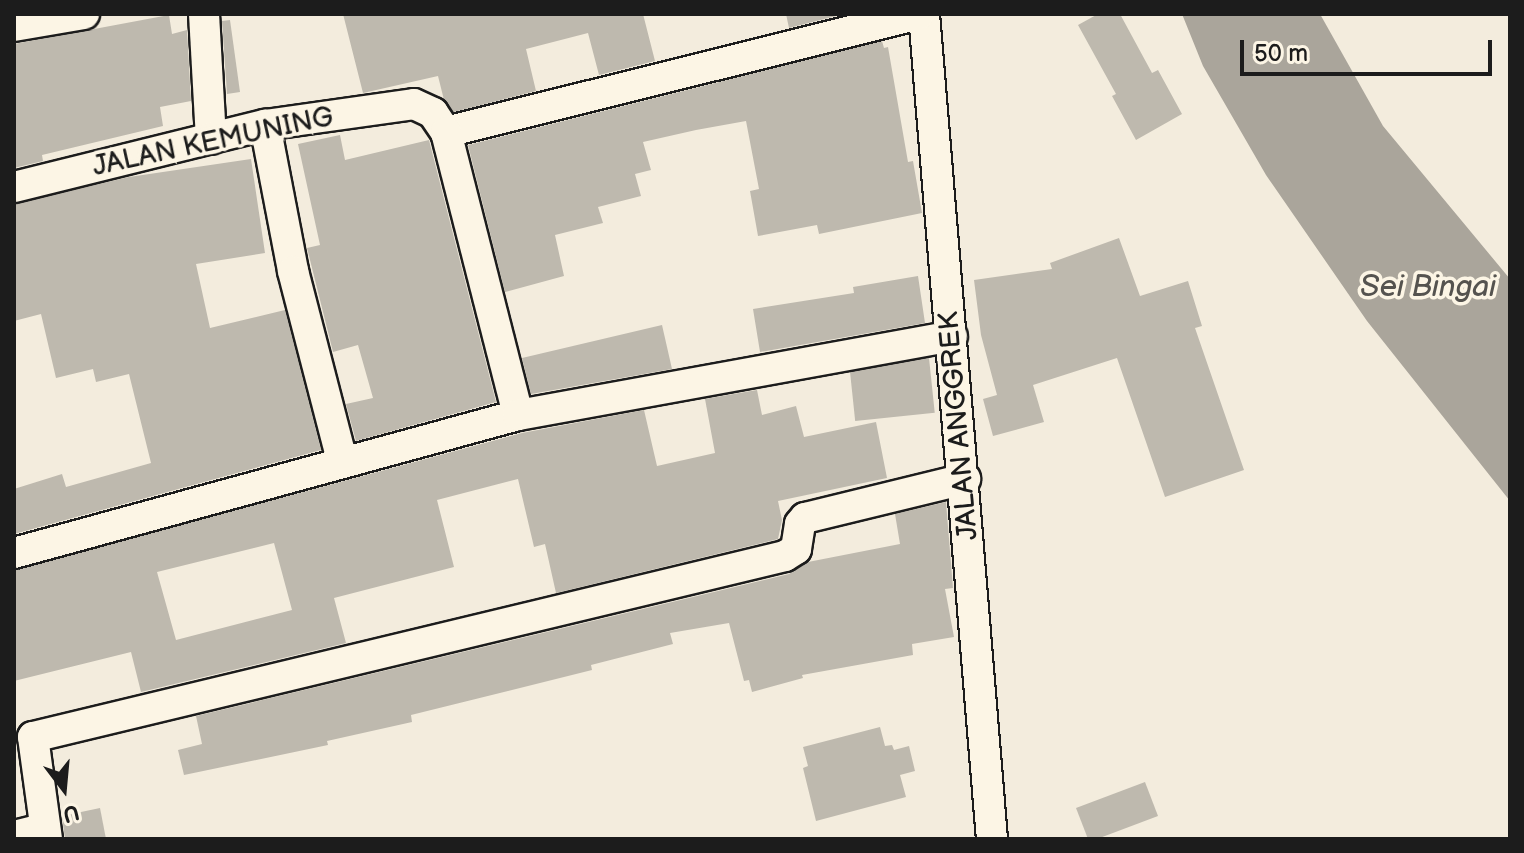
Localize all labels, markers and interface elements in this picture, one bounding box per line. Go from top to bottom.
scale bar [1244,24,1496,74]
text: 50 m [1254,39,1308,68]
street label: JALAN KEMUNING [90,100,336,184]
water label: Sei Bingai [1360,269,1496,305]
street label: JALAN ANGGREK [932,311,986,541]
north arrow [24,749,104,829]
text: U [60,797,82,828]

